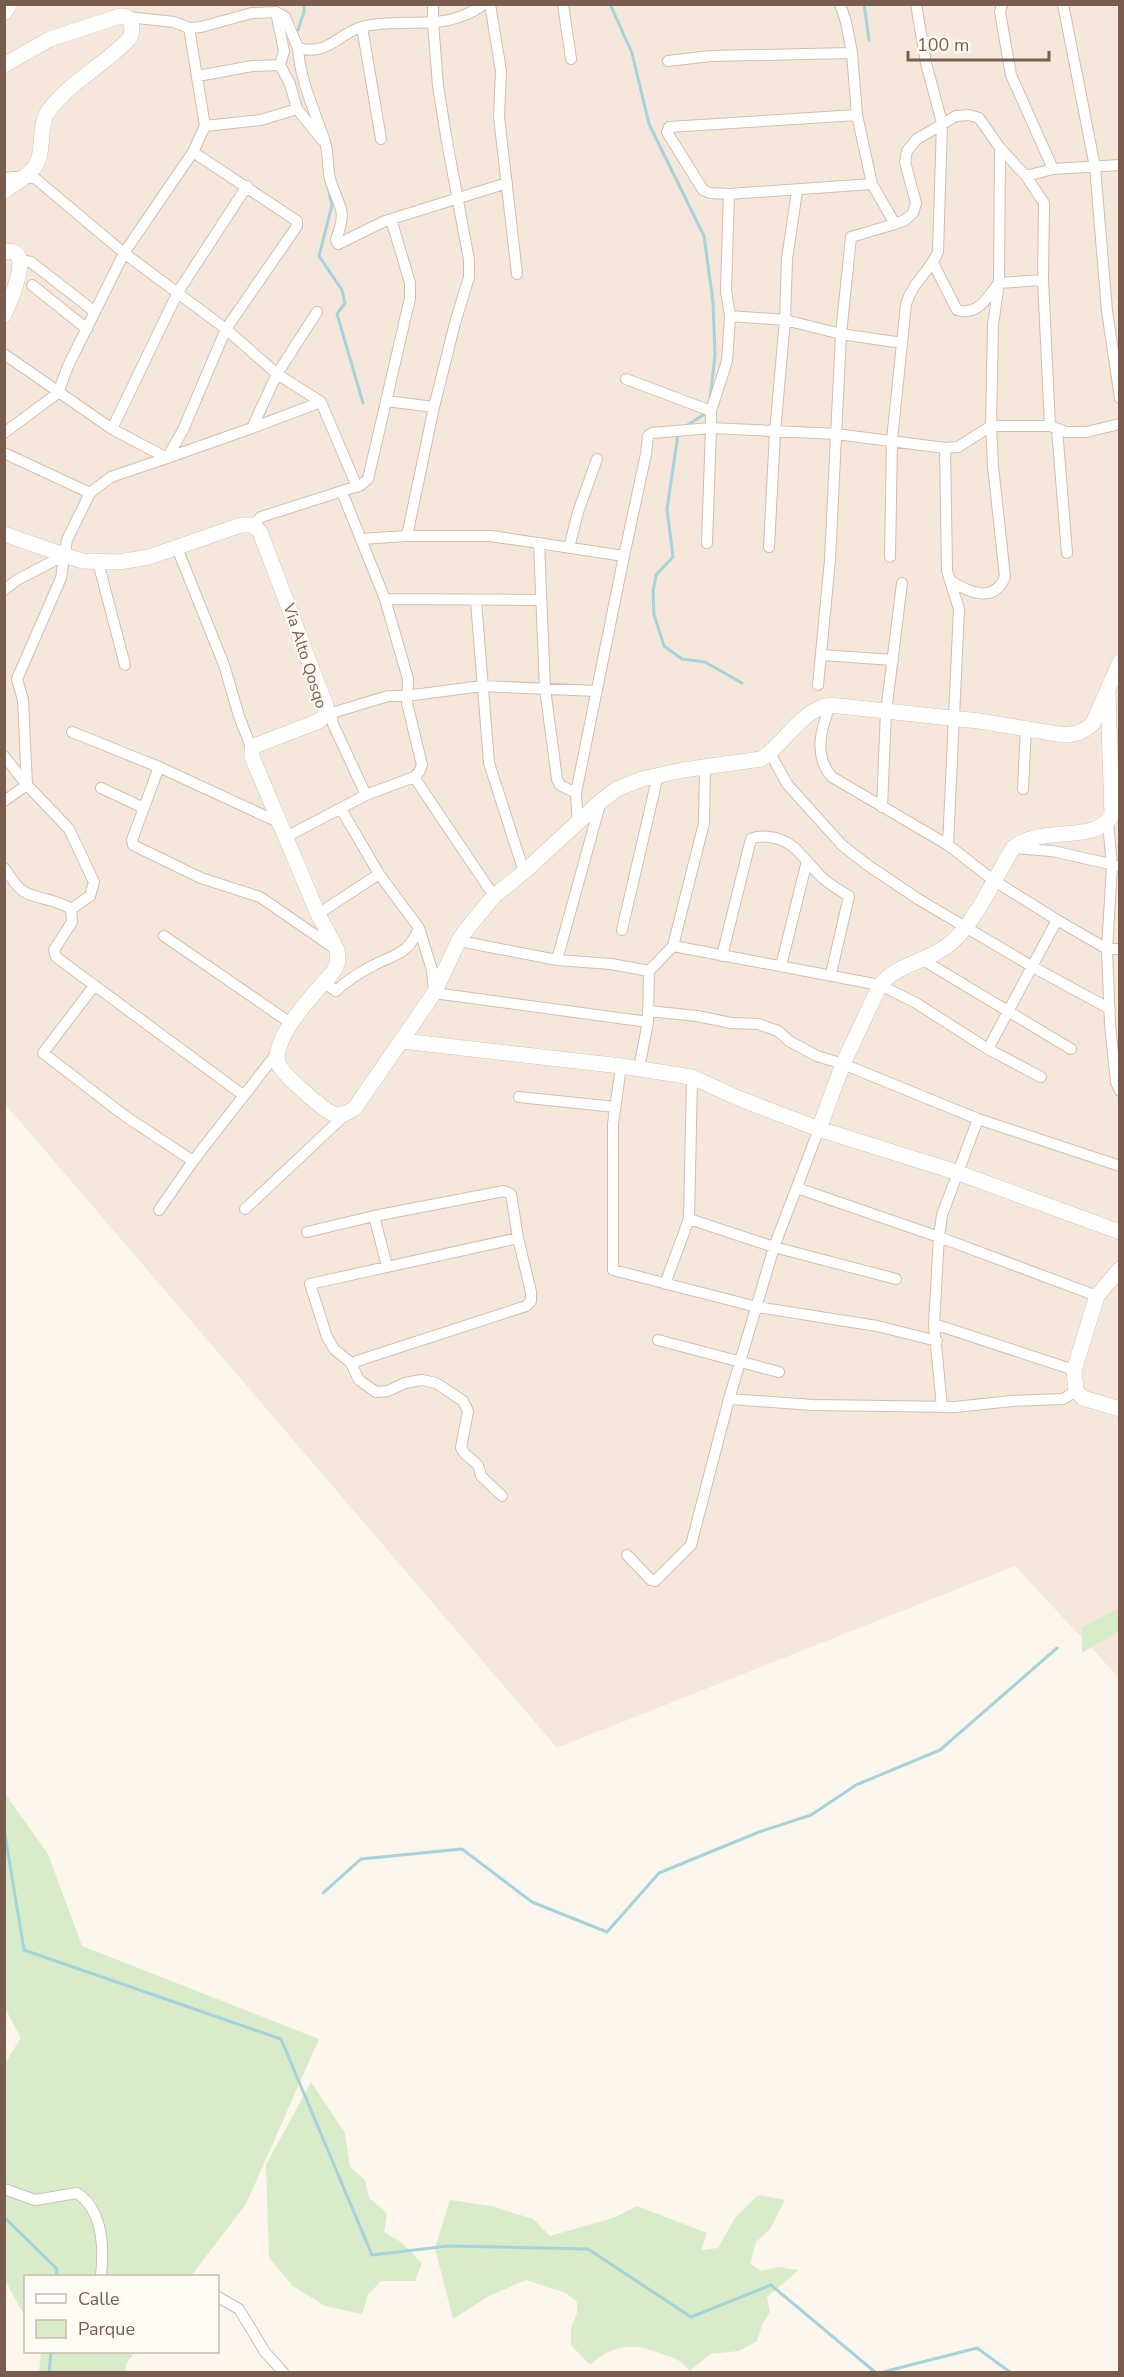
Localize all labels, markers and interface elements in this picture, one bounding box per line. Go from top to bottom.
scale bar [908,24,1049,62]
text: 100 m [917,33,969,57]
street label: Via Alto Qosqo [277,600,332,711]
legend [24,2275,219,2353]
text: Calle [78,2287,120,2311]
text: Parque [78,2317,135,2341]

